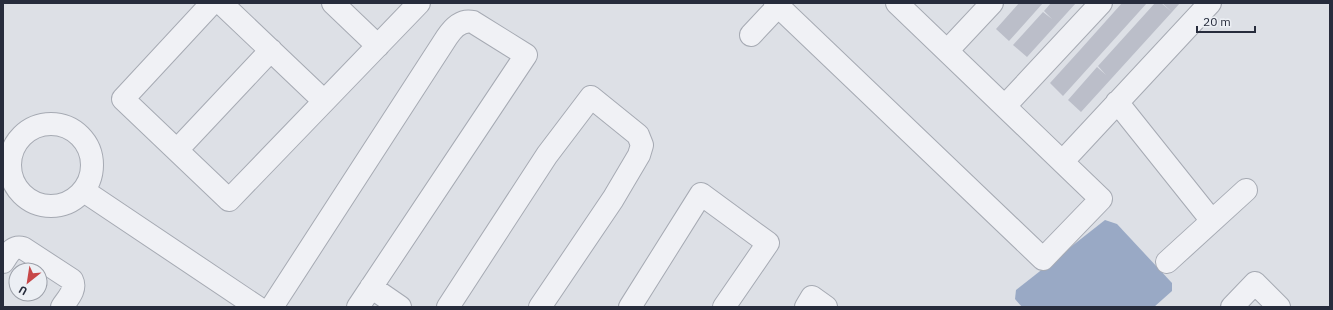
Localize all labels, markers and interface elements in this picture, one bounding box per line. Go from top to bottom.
scale bar [1197,8,1255,34]
text: 20 m [1203,14,1231,29]
north arrow [8,262,48,302]
text: U [16,283,30,299]

